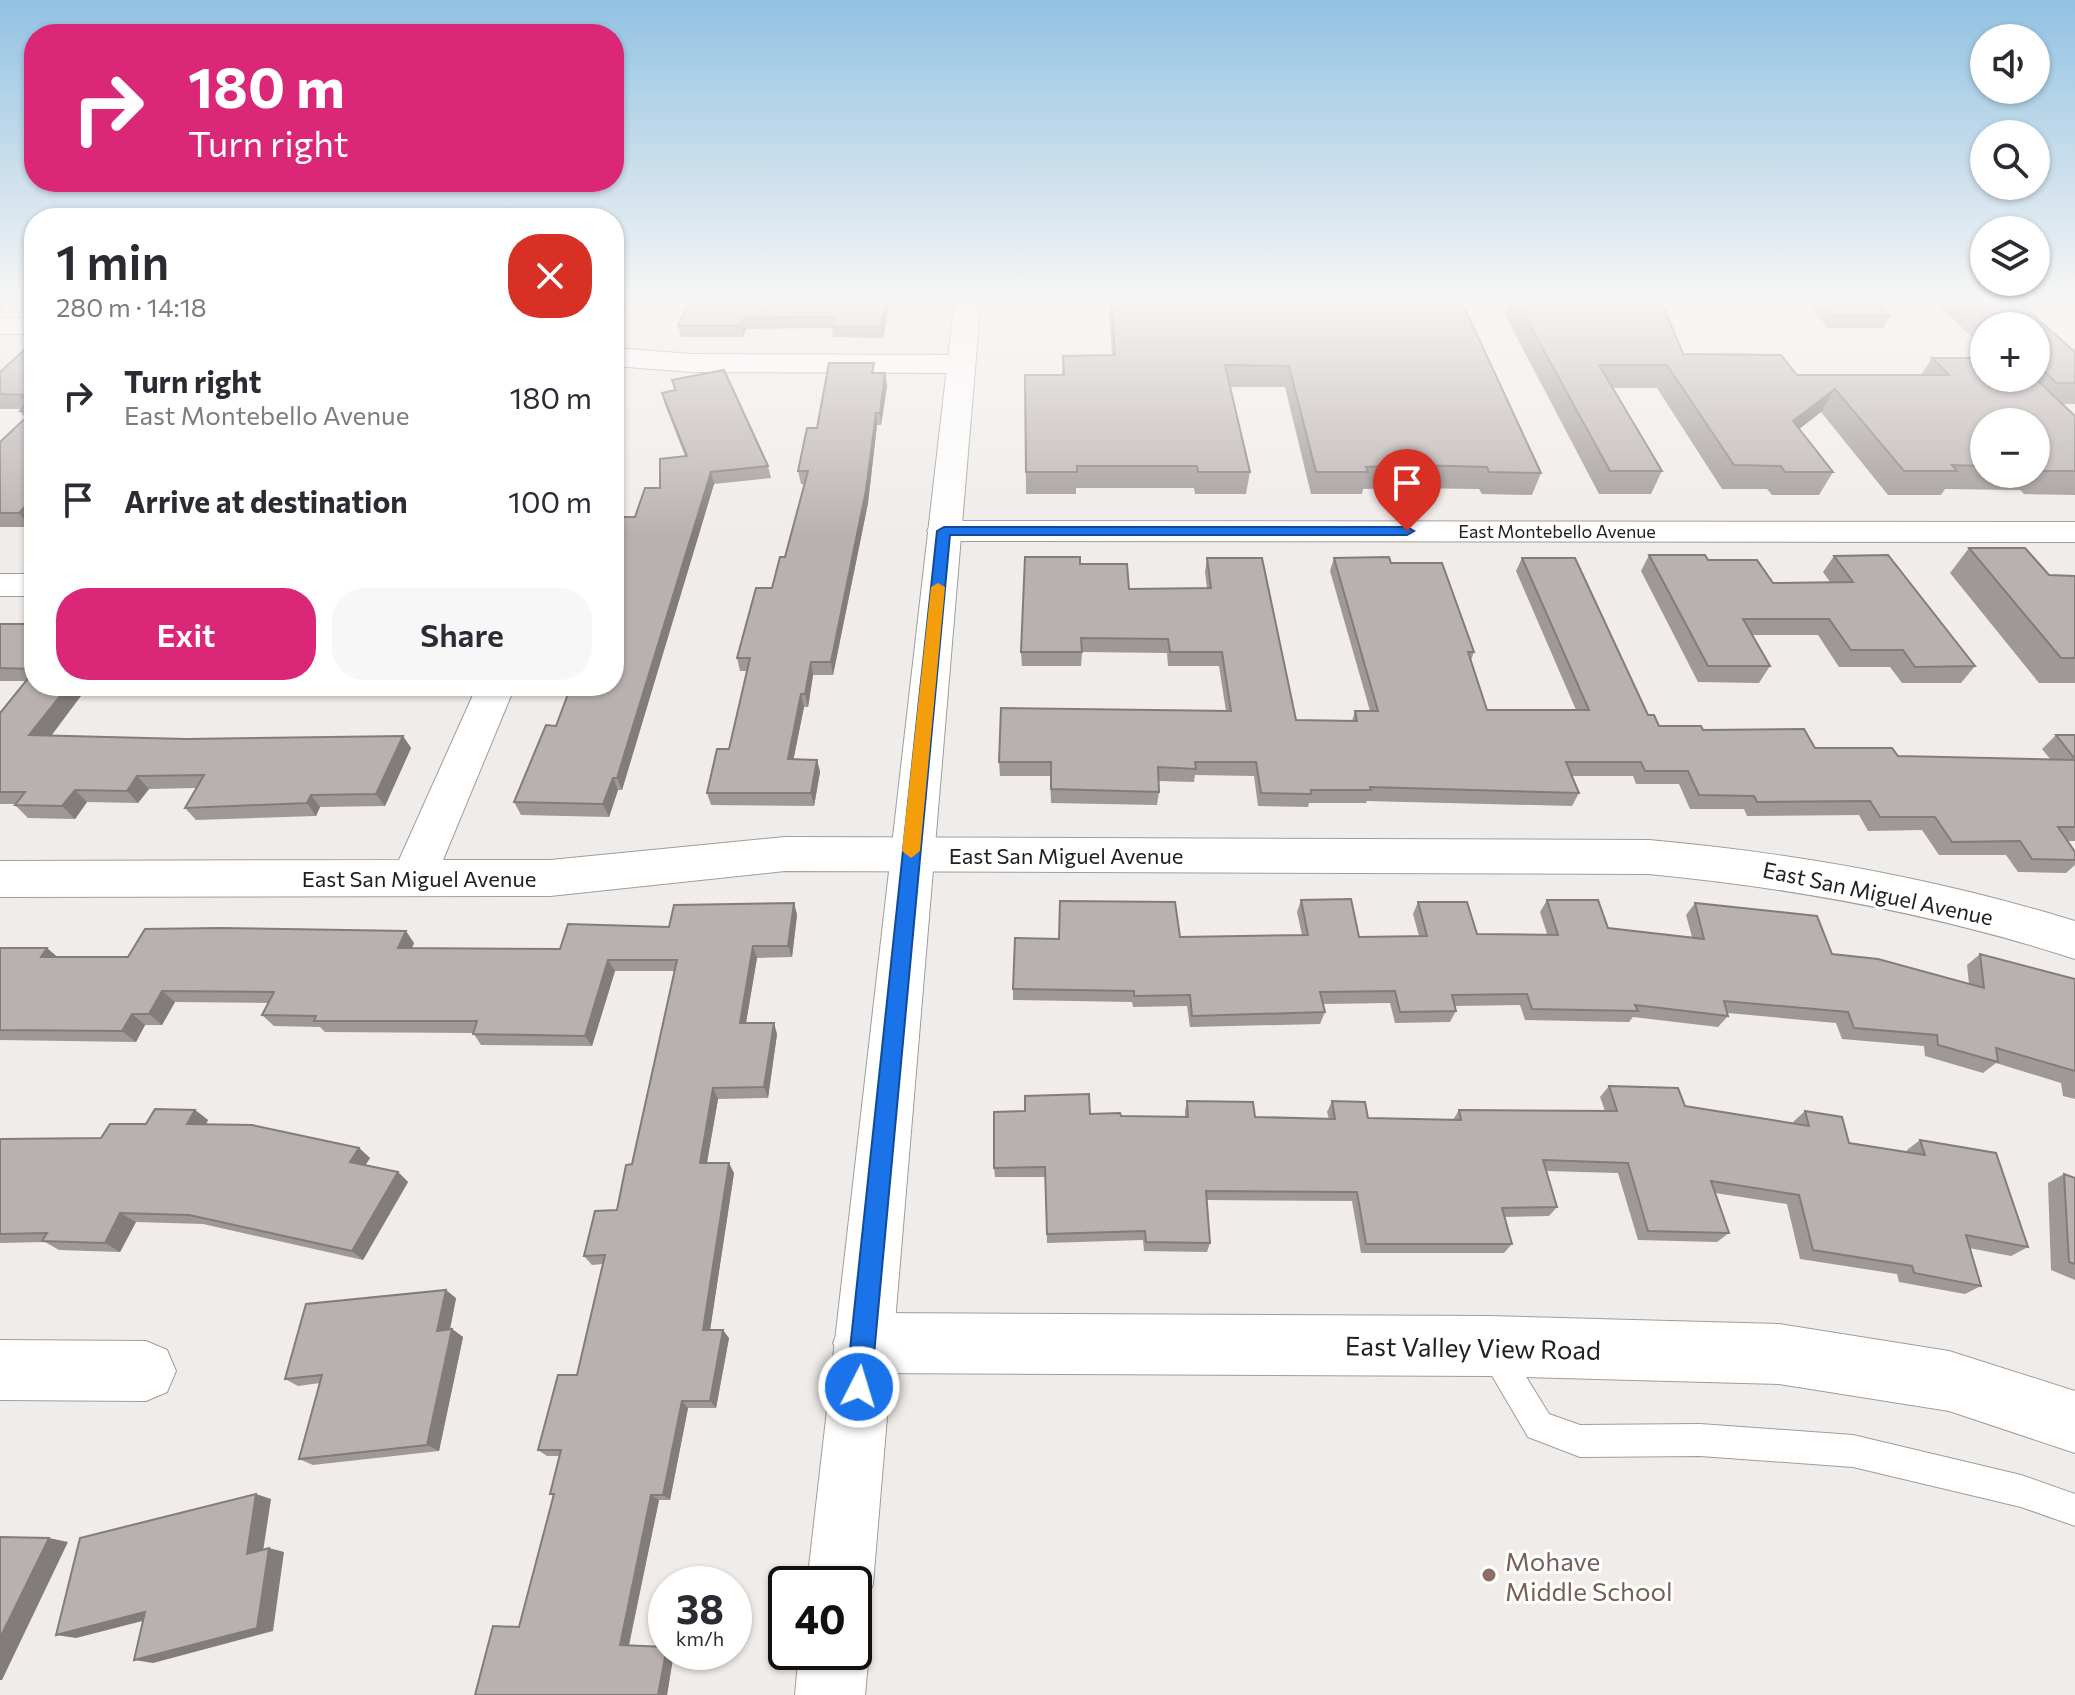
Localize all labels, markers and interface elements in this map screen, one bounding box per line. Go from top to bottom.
map controls [1970,24,2050,488]
button: sound [1970,24,2050,104]
text: 180 m [188,51,345,120]
icon: right [56,56,160,160]
text: Turn right [188,120,349,164]
button: search [1970,120,2050,200]
button: layers [1970,216,2050,296]
text: 1 min [56,231,169,290]
button: close [508,234,592,318]
text: 280 m · 14:18 [56,291,207,322]
button: + [1970,312,2050,392]
text: Turn right [124,362,261,399]
icon: right [56,374,100,418]
text: 180 m [509,378,592,415]
text: East Montebello Avenue [124,399,409,430]
button: − [1970,408,2050,488]
pin [1373,449,1441,531]
icon: arrive [1385,461,1429,505]
icon: arrive [56,478,100,522]
text: Arrive at destination [124,482,408,519]
text: 100 m [508,482,592,519]
street label: East Montebello Avenue [1458,520,1656,542]
button: Exit [56,588,316,680]
button: Share [332,588,592,680]
street label: East San Miguel Avenue [949,842,1183,869]
street label: East San Miguel Avenue [1760,855,1996,931]
street label: East San Miguel Avenue [302,865,536,892]
street label: East Valley View Road [1345,1329,1601,1365]
position arrow [817,1345,901,1429]
place label: Mohave Middle School [1505,1545,1673,1606]
speed limit sign: 40 [768,1566,872,1670]
marker: Mohave Middle School [1480,1566,1498,1584]
text: 38 [676,1583,724,1632]
text: km/h [676,1626,724,1650]

